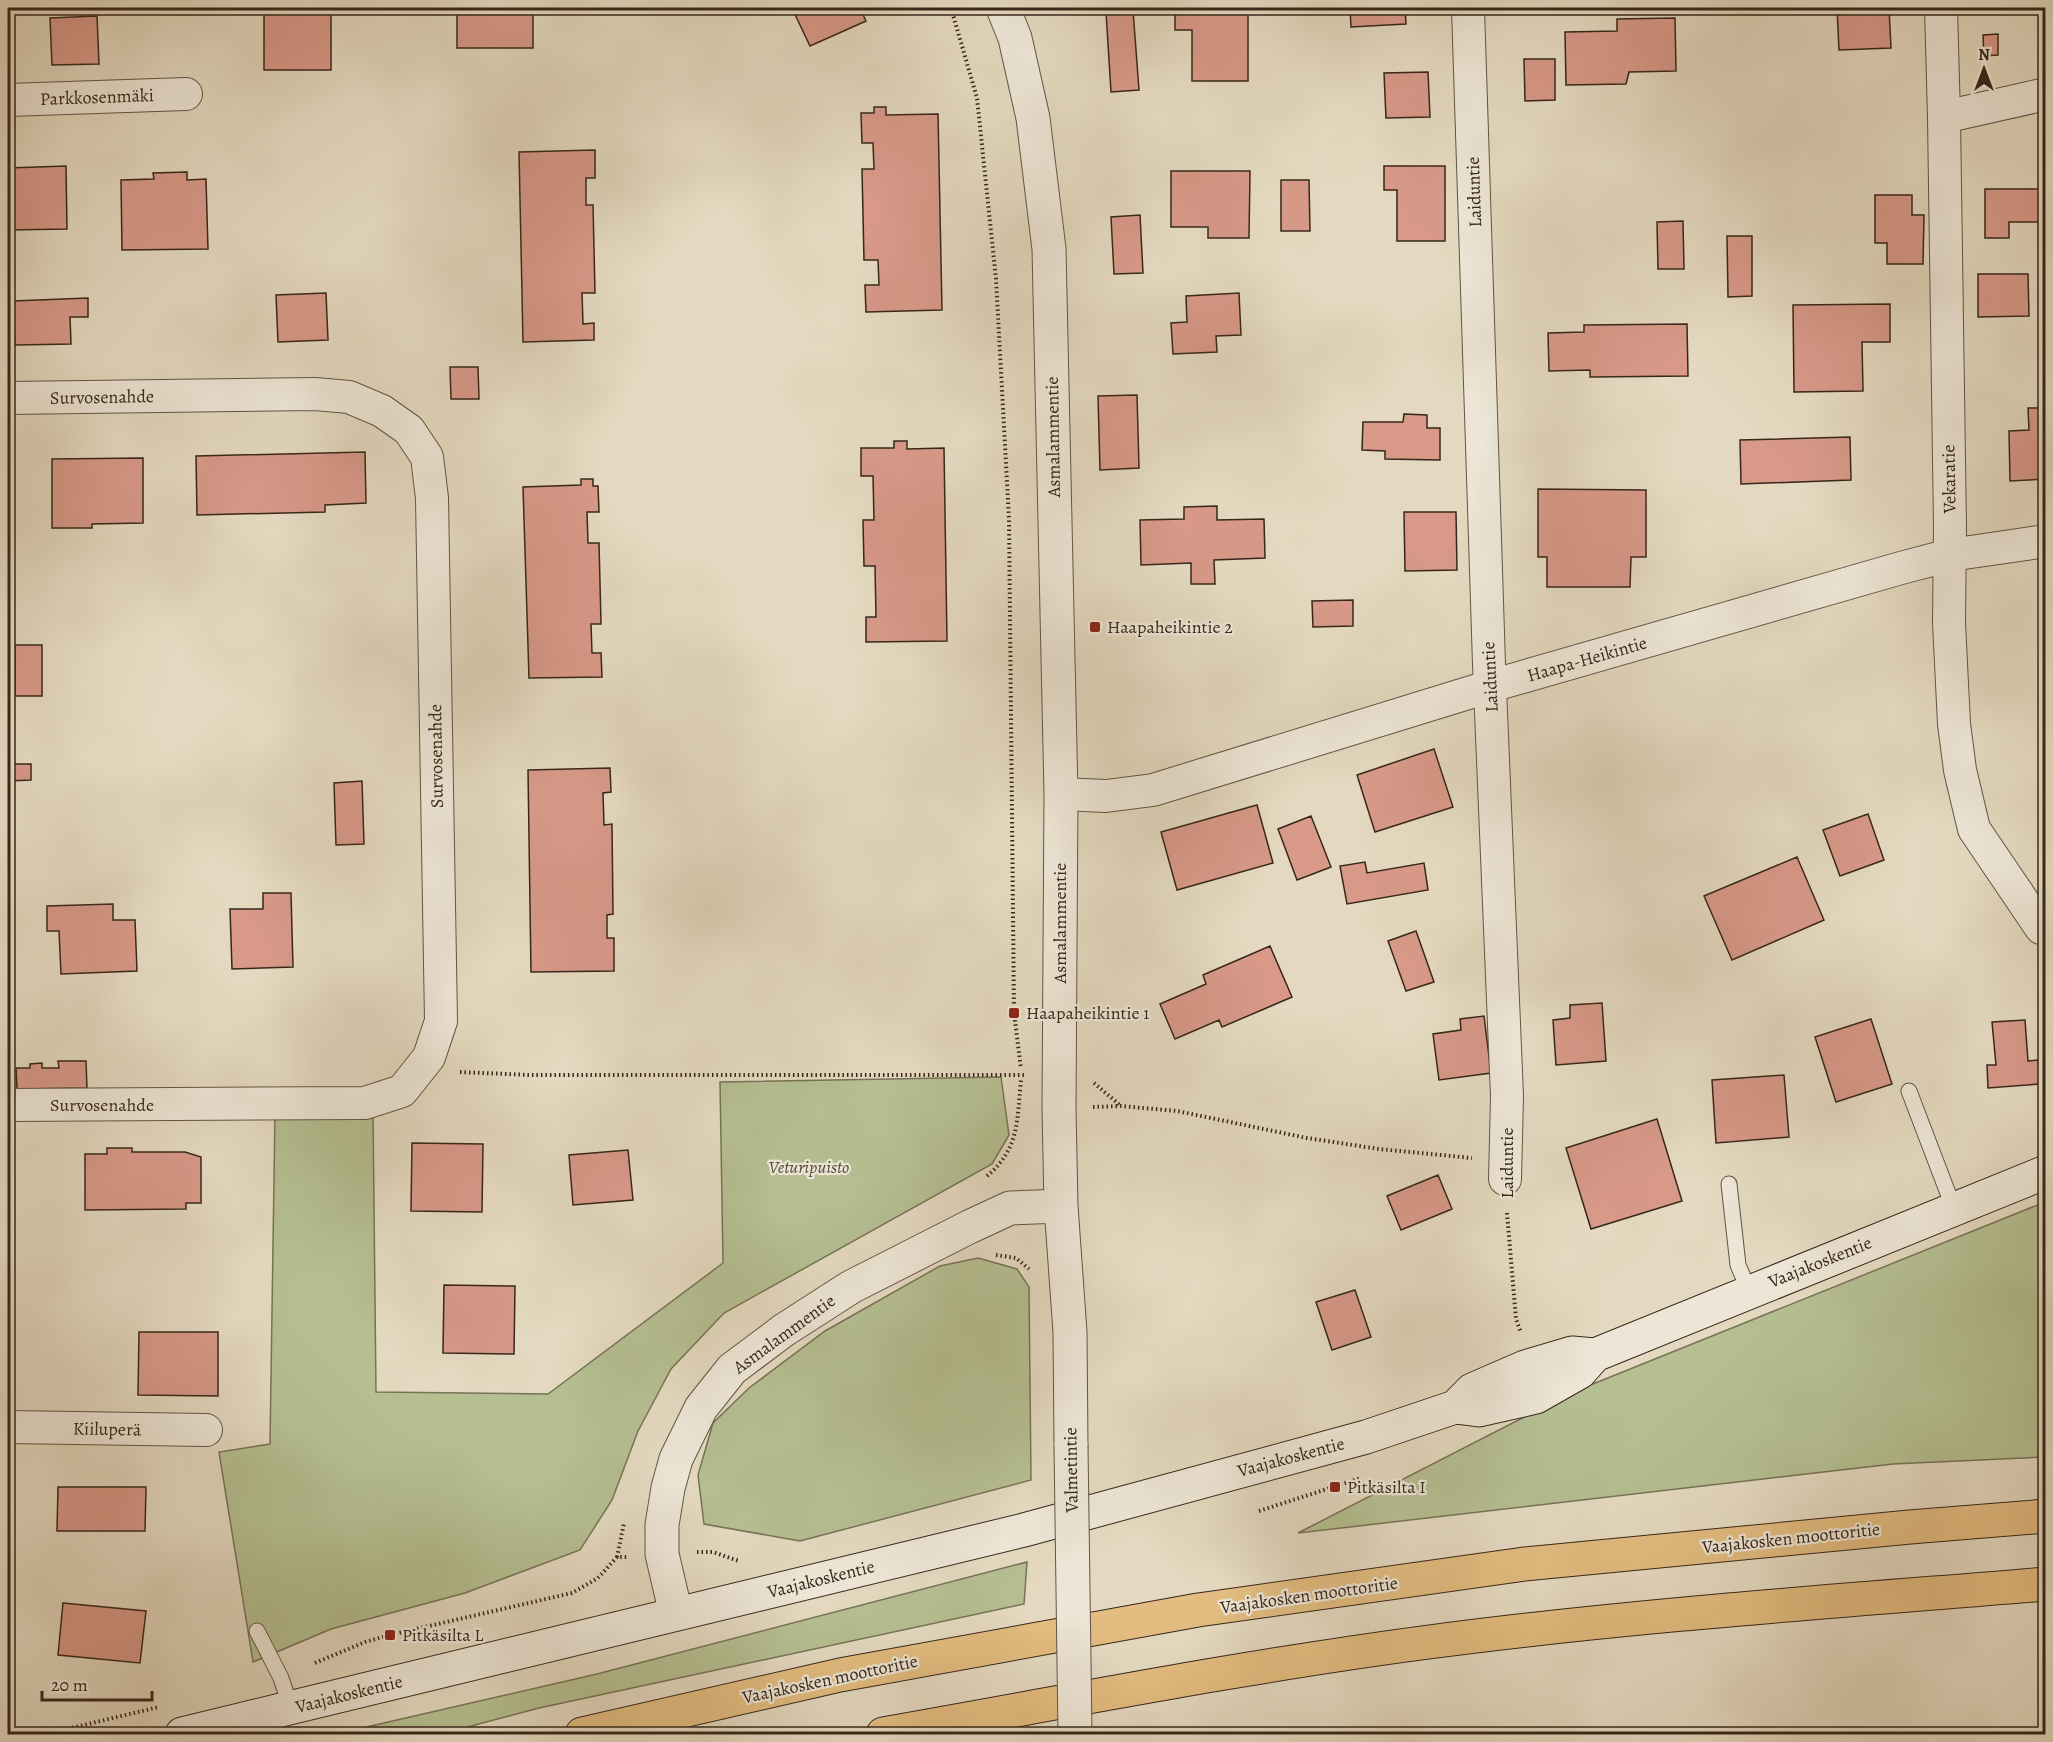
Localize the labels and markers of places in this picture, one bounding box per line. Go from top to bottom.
place label: Haapaheikintie 2 [1107,615,1233,639]
marker: Haapaheikintie 2 [1088,620,1102,634]
place label: Haapaheikintie 1 [1026,1001,1149,1025]
marker: Haapaheikintie 1 [1007,1006,1021,1020]
place label: Pitkäsilta I [1347,1475,1426,1499]
marker: Pitkäsilta I [1328,1480,1342,1494]
place label: Pitkäsilta L [402,1623,484,1647]
marker: Pitkäsilta L [383,1628,397,1642]

